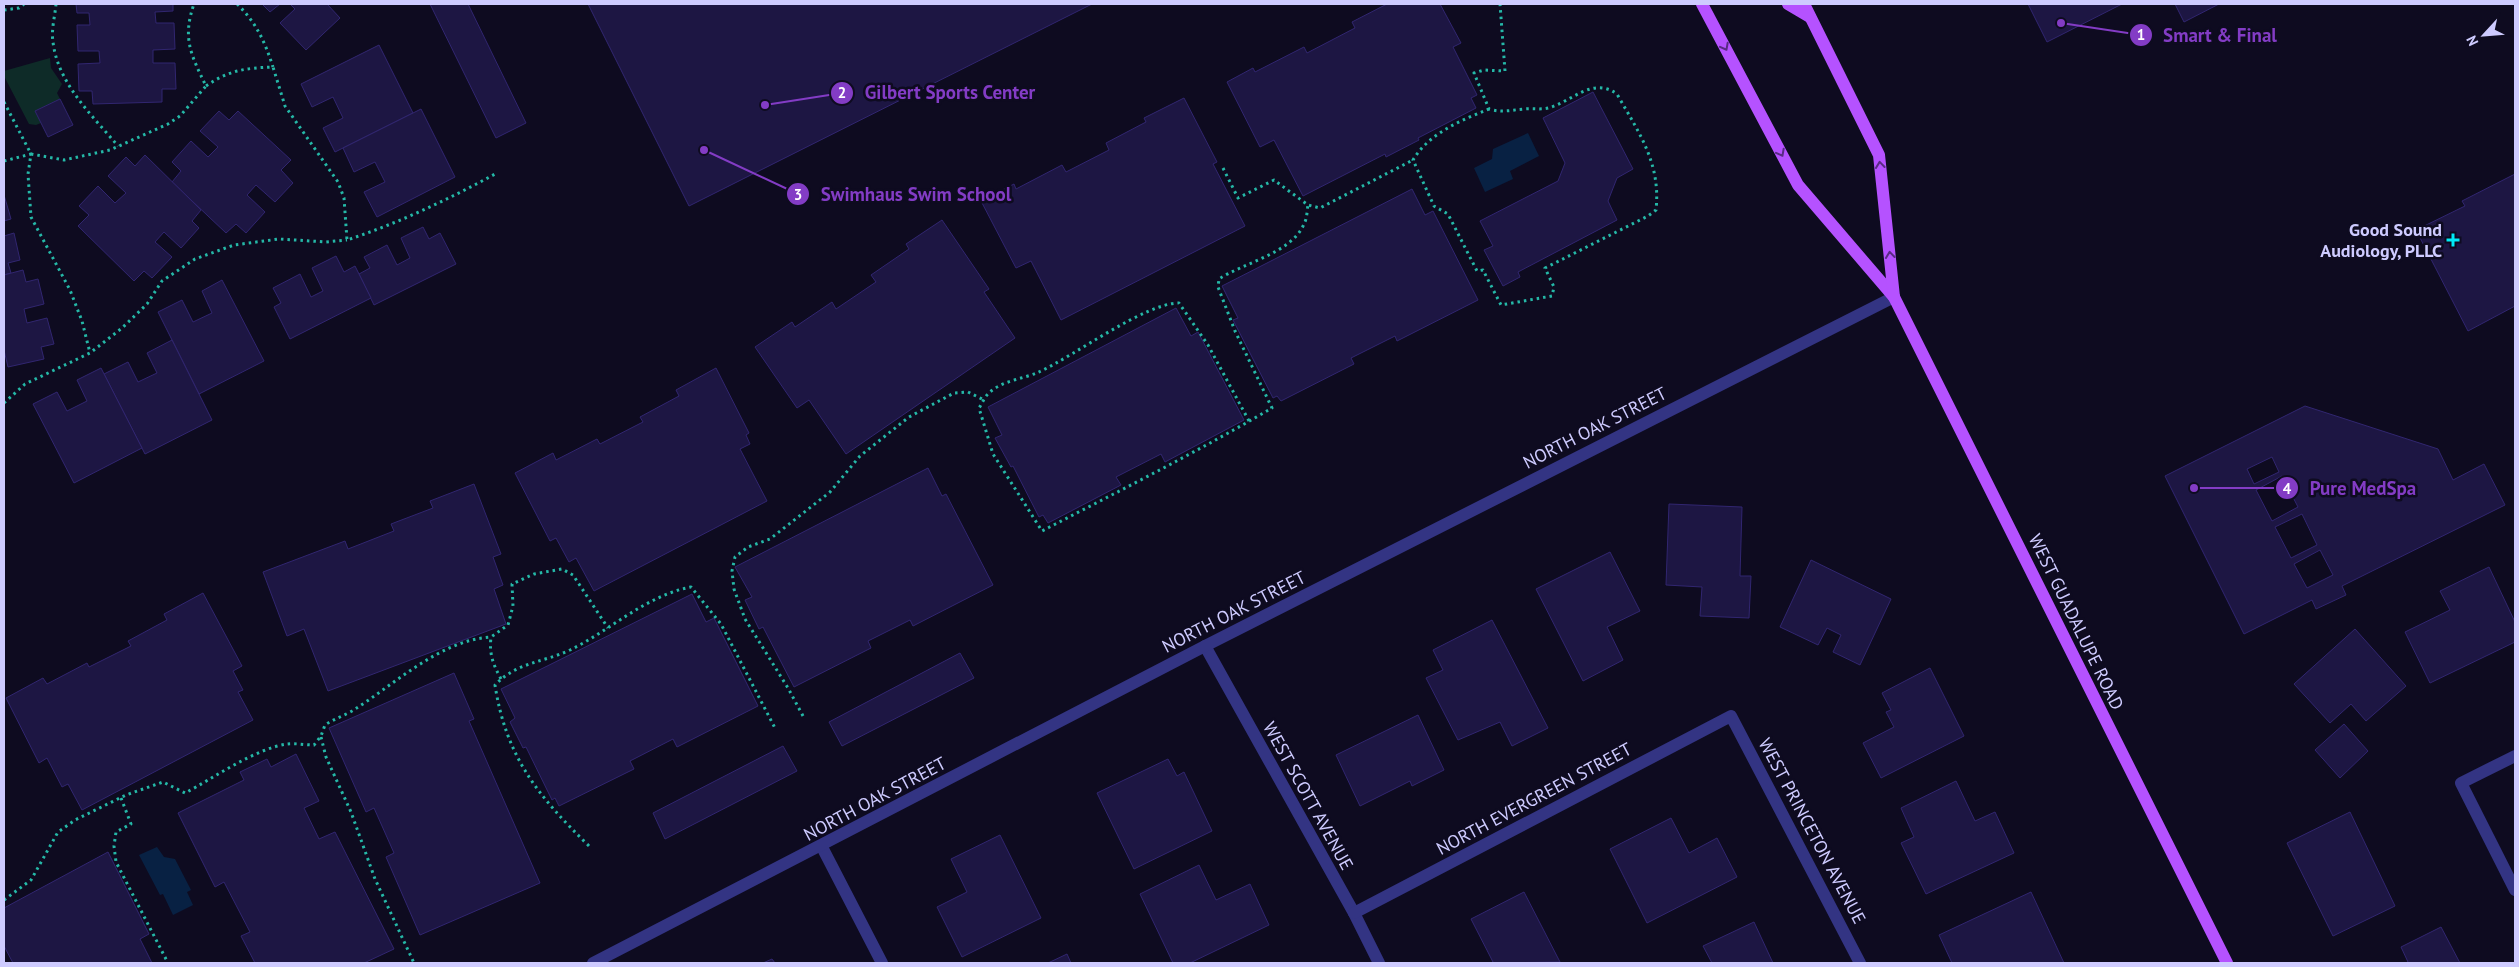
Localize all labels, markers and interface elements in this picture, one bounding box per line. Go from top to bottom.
north arrow [2459,10,2509,60]
callout: Smart & Final [2129,18,2287,52]
text: Smart & Final [2163,23,2277,47]
text: 1 [2137,25,2145,44]
text: N [2462,33,2482,49]
one-way arrow [1719,42,1729,51]
callout: Gilbert Sports Center [829,76,1045,110]
text: Gilbert Sports Center [865,80,1036,104]
text: 2 [838,83,846,102]
one-way arrow [1775,148,1785,157]
one-way arrow [1875,160,1886,168]
callout: Swimhaus Swim School [785,177,1021,211]
text: Swimhaus Swim School [821,182,1012,206]
text: 3 [794,185,802,204]
place label: Good Sound Audiology, PLLC [2320,218,2442,262]
marker: Good Sound Audiology, PLLC [2446,233,2460,247]
one-way arrow [1885,251,1896,259]
street label: NORTH OAK STREET [1519,381,1670,474]
callout: Pure MedSpa [2275,471,2426,505]
text: Pure MedSpa [2310,476,2416,500]
text: 4 [2283,479,2292,498]
street label: WEST GUADALUPE ROAD [2024,530,2129,714]
street label: NORTH OAK STREET [1158,565,1309,658]
street label: WEST SCOTT AVENUE [1258,718,1359,874]
street label: WEST PRINCETON AVENUE [1754,734,1871,928]
street label: NORTH EVERGREEN STREET [1432,737,1635,860]
street label: NORTH OAK STREET [800,751,950,846]

